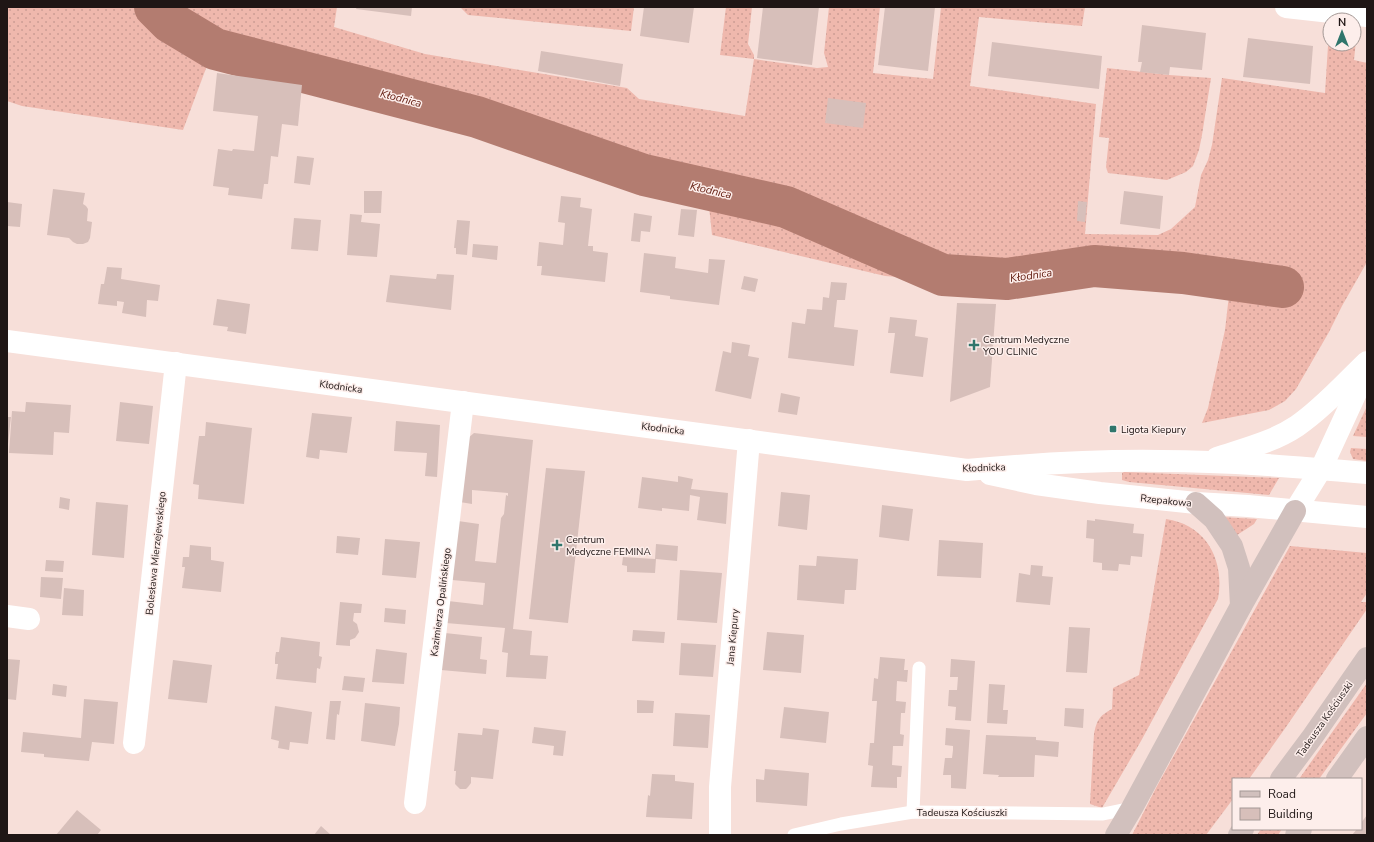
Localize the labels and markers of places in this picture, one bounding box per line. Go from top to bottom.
place label: Centrum Medyczne YOU CLINIC [982,333,1069,359]
marker: Centrum Medyczne YOU CLINIC [968,339,980,351]
place label: Ligota Kiepury [1121,423,1187,437]
marker: Ligota Kiepury [1108,424,1118,434]
place label: Centrum Medyczne FEMINA [566,533,651,559]
marker: Centrum Medyczne FEMINA [551,539,563,551]

